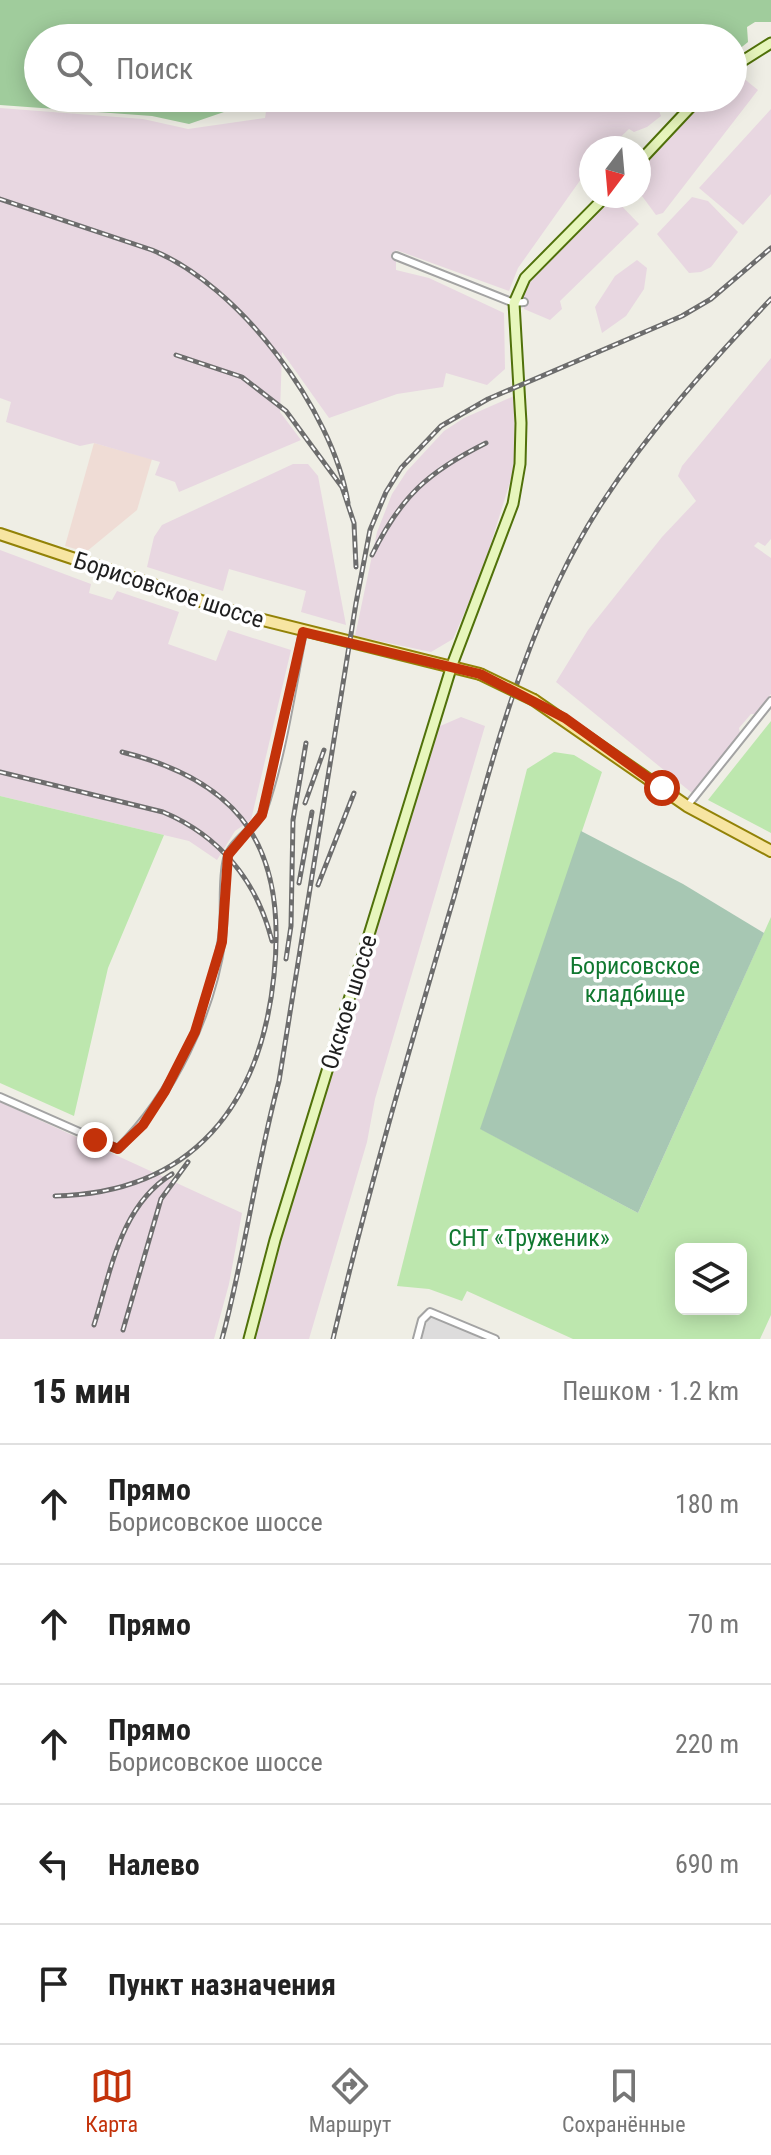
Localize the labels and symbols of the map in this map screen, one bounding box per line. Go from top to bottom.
north arrow [579,136,651,208]
street label: Борисовское шоссе [70,546,268,634]
route start [644,770,680,806]
street label: Окское шоссе [315,931,383,1073]
park label: Борисовское кладбище [570,952,700,1008]
route end [77,1122,113,1158]
park label: СНТ «Труженик» [448,1224,610,1252]

